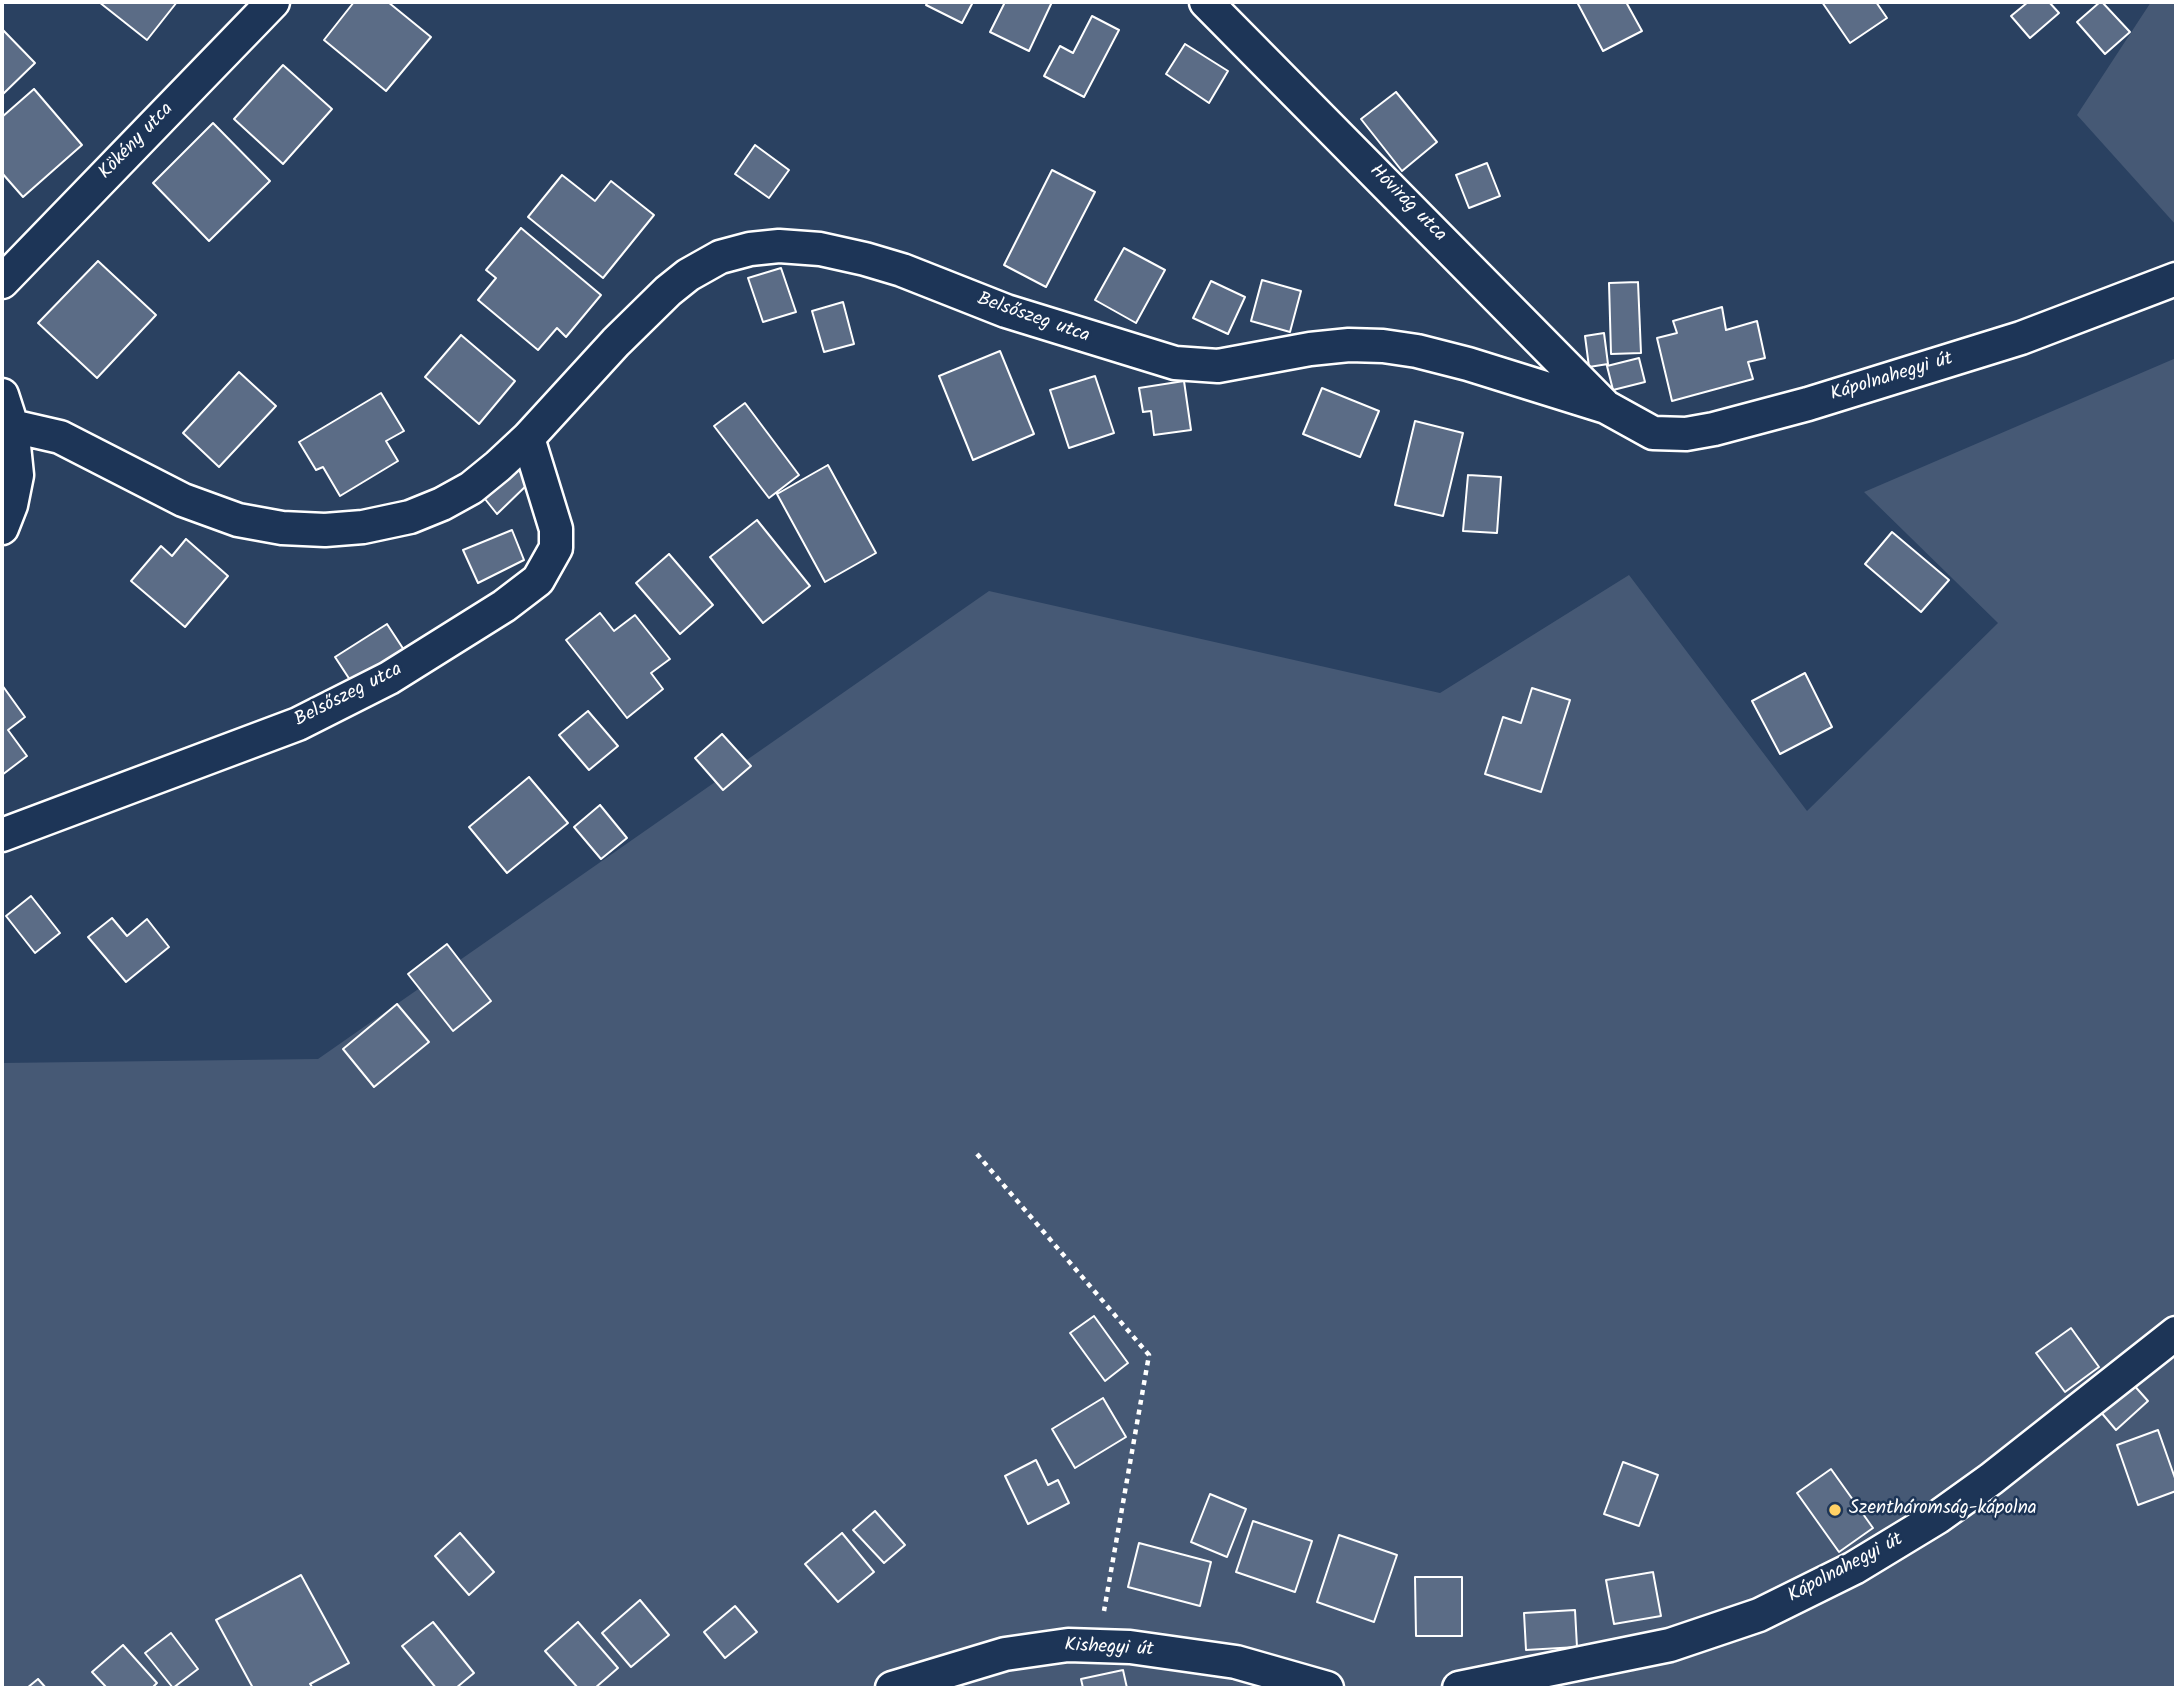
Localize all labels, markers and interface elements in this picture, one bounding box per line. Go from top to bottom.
street label: Kökény utca [95,99,179,185]
street label: Hóvirág utca [1364,161,1450,247]
street label: Belsőszeg utca [974,289,1092,349]
street label: Kápolnahegyi út [1828,349,1956,407]
street label: Belsőszeg utca [291,659,407,733]
place label: Szentháromság-kápolna [1849,1499,2037,1521]
marker: Szentháromság-kápolna [1827,1502,1843,1518]
street label: Kápolnahegyi út [1785,1529,1907,1609]
street label: Kishegyi út [1064,1635,1154,1663]

